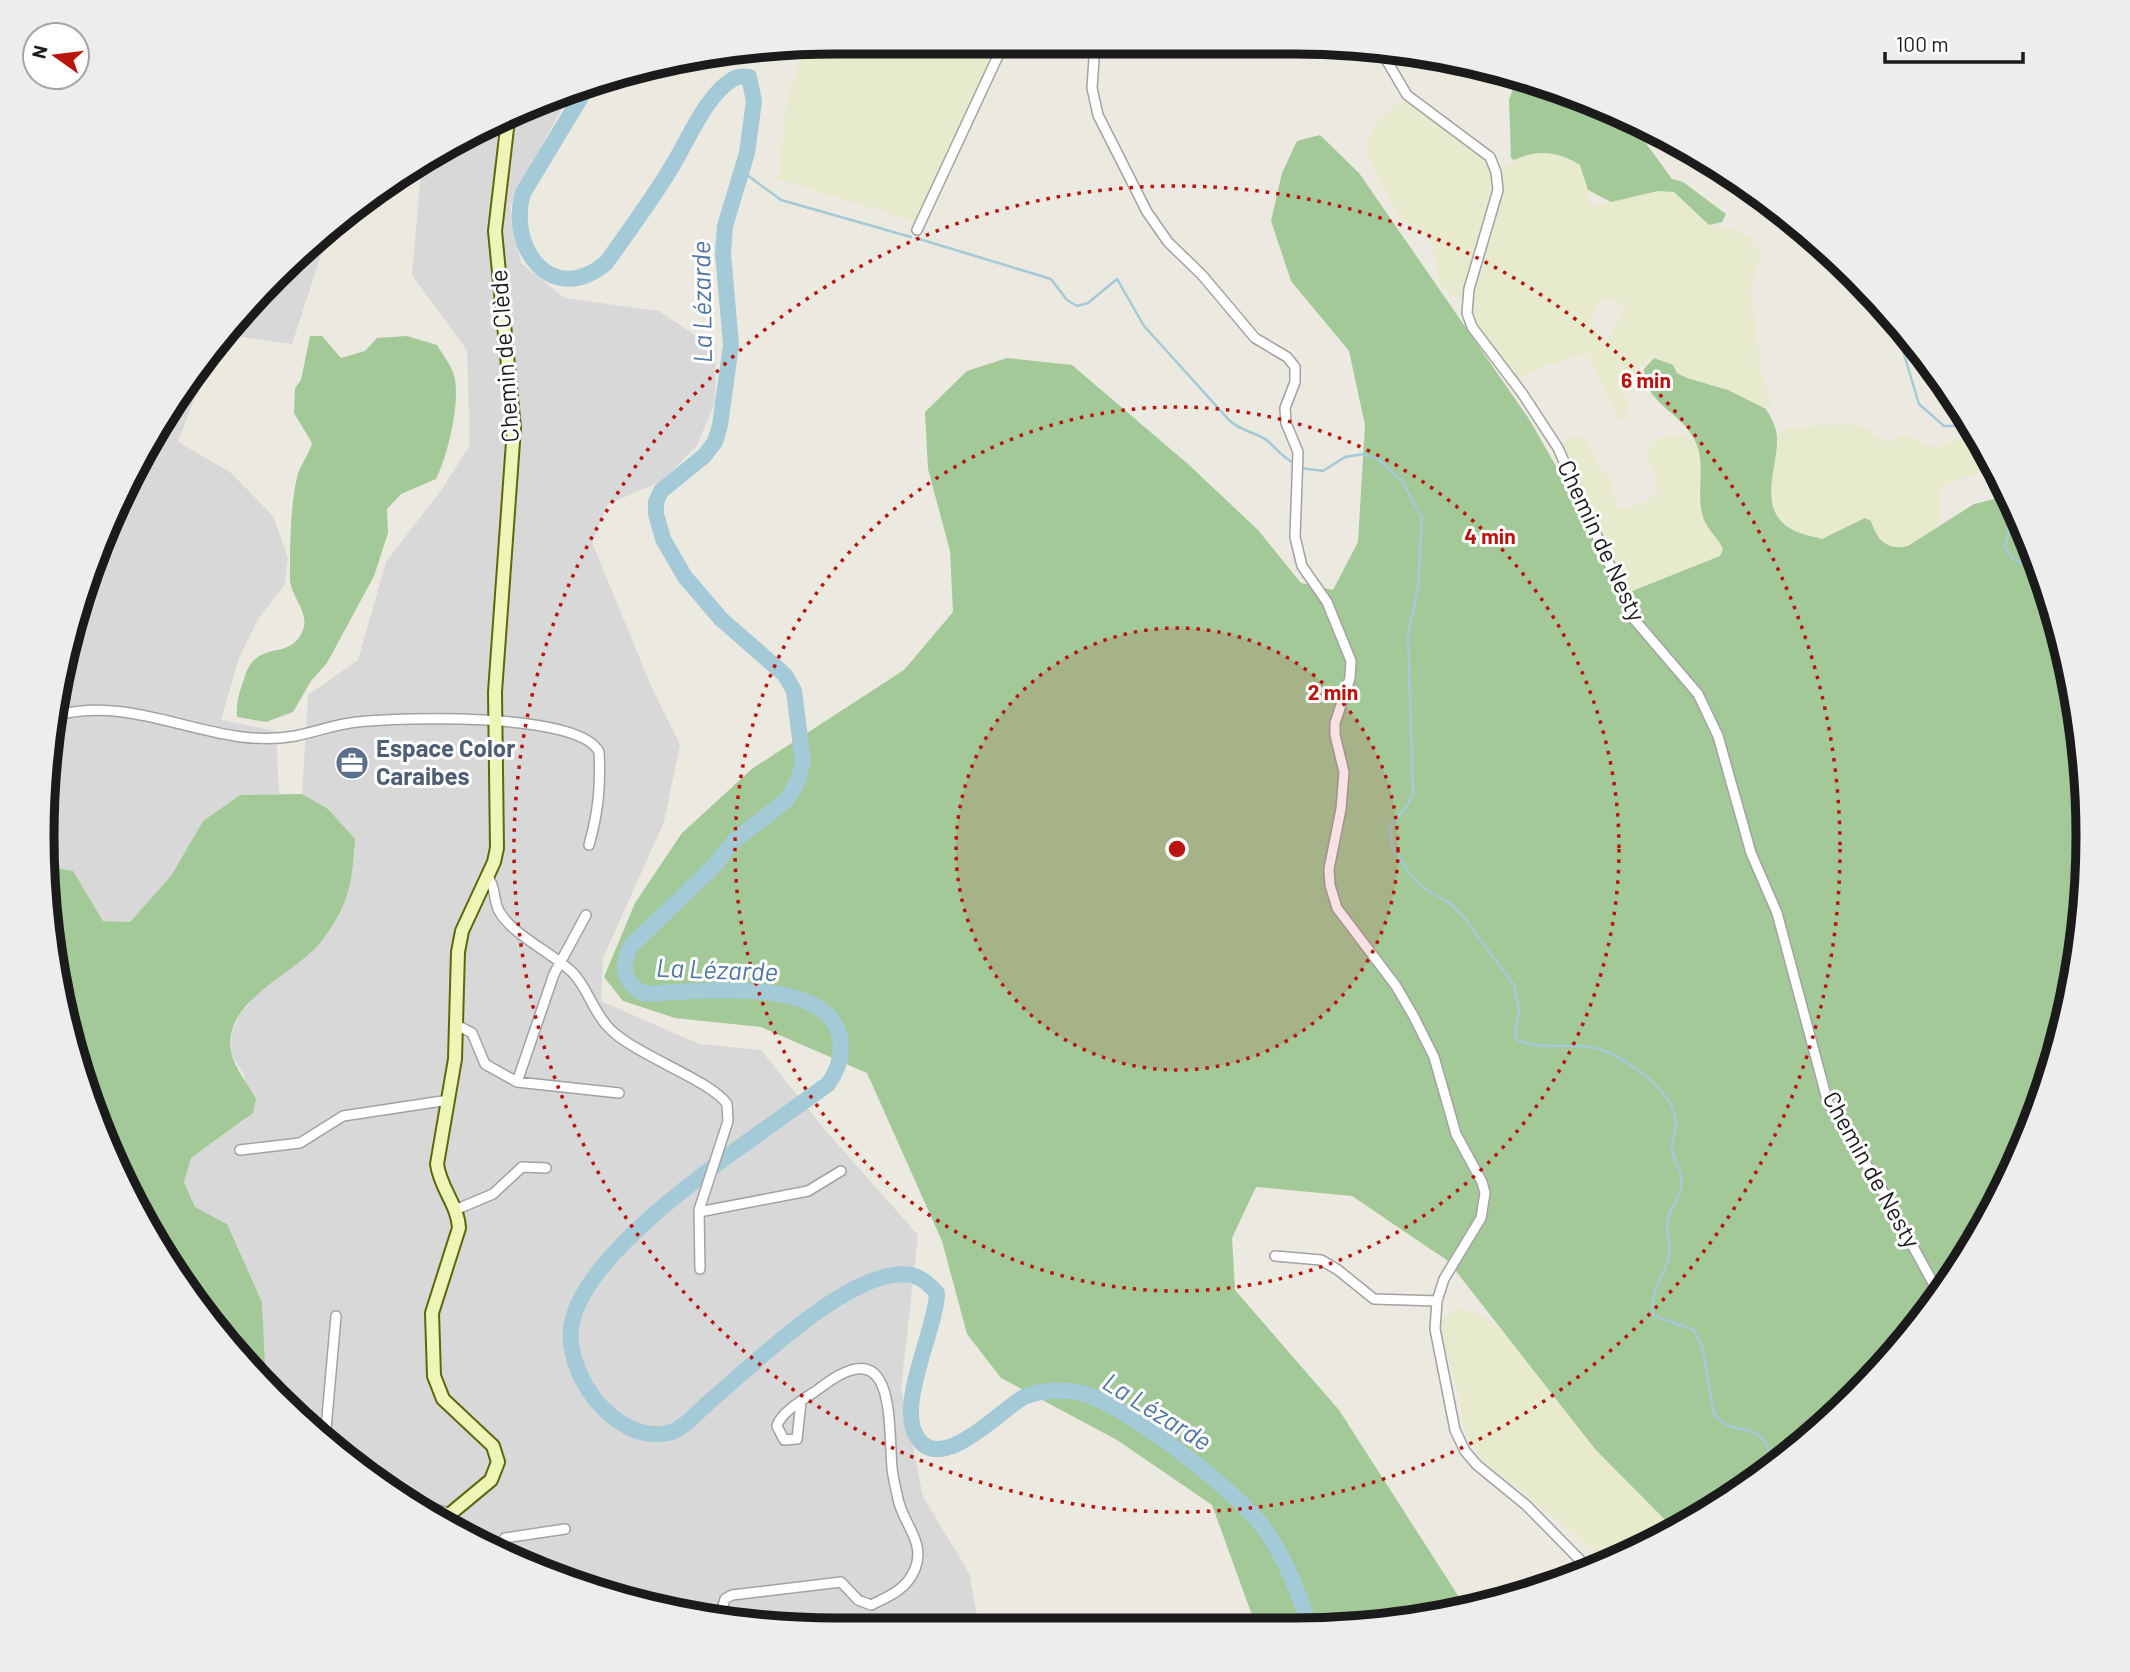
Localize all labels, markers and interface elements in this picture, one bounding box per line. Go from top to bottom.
north arrow [21,21,91,91]
scale bar [1885,21,2023,65]
text: 100 m [1896,31,1949,56]
text: N [26,43,52,61]
water label: La Lézarde [684,241,717,363]
street label: Chemin de Clède [483,269,524,444]
text: 6 min [1621,367,1671,392]
street label: Chemin de Nesty [1552,455,1652,626]
text: 4 min [1464,523,1516,548]
text: 2 min [1308,679,1358,704]
place label: Espace Color Caraibes [376,733,515,790]
office icon: Espace Color Caraibes [333,744,371,782]
centre of rings [1165,837,1189,861]
water label: La Lézarde [655,951,779,986]
street label: Chemin de Nesty [1817,1086,1927,1253]
water label: La Lézarde [1098,1365,1218,1456]

